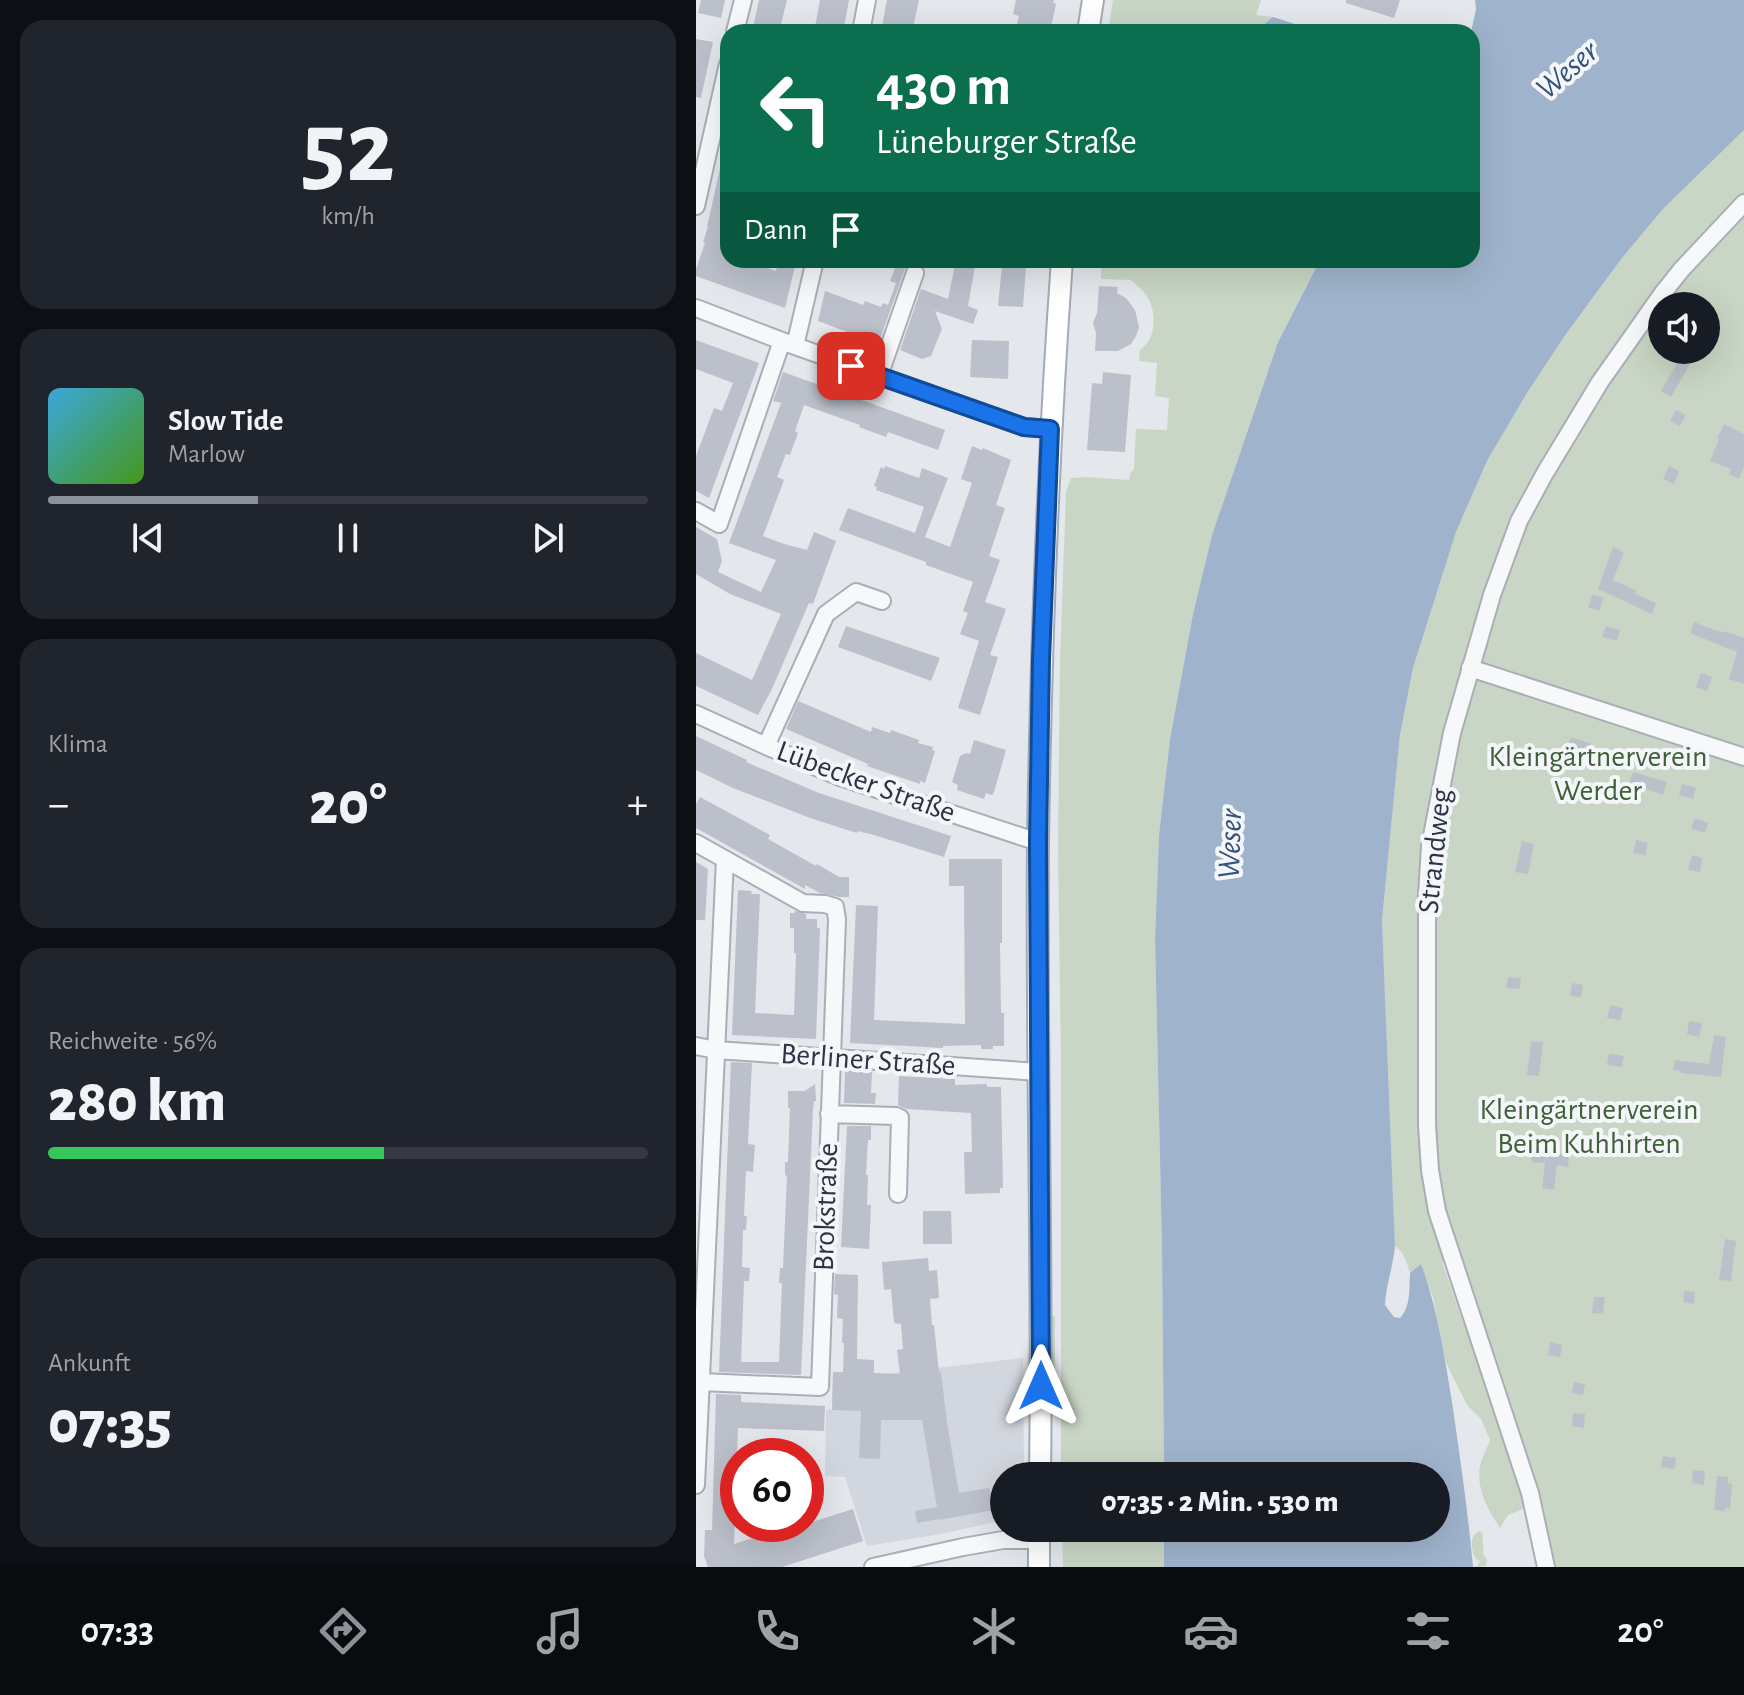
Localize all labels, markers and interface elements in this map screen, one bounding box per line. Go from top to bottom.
water label: Weser [1530,34,1605,105]
icon: left [744,56,848,160]
text: 430 m [876,59,1011,115]
text: 52 [301,97,395,201]
text: Lüneburger Straße [876,124,1137,160]
text: km/h [321,203,375,229]
icon: arrive [824,208,868,252]
text: Dann [744,215,808,245]
map controls [1648,292,1720,364]
button: sound [1648,292,1720,364]
pin [817,332,885,400]
icon: arrive [829,344,873,388]
text: Slow Tide [168,406,283,436]
text: Marlow [168,441,245,467]
icon: previous [126,516,170,560]
icon: pause [326,516,370,560]
icon: next [526,516,570,560]
text: Klima [48,731,108,757]
street label: Lübecker Straße [773,736,959,828]
park label: Kleingärtnerverein Werder [1488,742,1708,806]
text: 20° [309,775,387,835]
text: − [48,783,69,827]
text: + [627,783,648,827]
street label: Strandweg [1414,787,1457,915]
water label: Weser [1213,807,1247,880]
text: Reichweite · 56% [48,1028,217,1054]
street label: Berliner Straße [779,1039,957,1081]
text: 280 km [48,1072,226,1132]
park label: Kleingärtnerverein Beim Kuhhirten [1479,1095,1699,1159]
street label: Brokstraße [809,1142,843,1272]
position arrow [999,1344,1083,1428]
text: Ankunft [48,1350,131,1376]
text: 07:35 [48,1394,172,1454]
speed limit sign: 60 [720,1438,824,1542]
text: 07:35 · 2 Min. · 530 m [1101,1487,1339,1517]
icon: directions [315,1603,371,1659]
icon: music [532,1603,588,1659]
icon: phone [749,1603,805,1659]
icon: climate [966,1603,1022,1659]
icon: car [1183,1603,1239,1659]
icon: filters [1400,1603,1456,1659]
text: 07:33 [81,1613,154,1649]
text: 20° [1617,1613,1663,1649]

